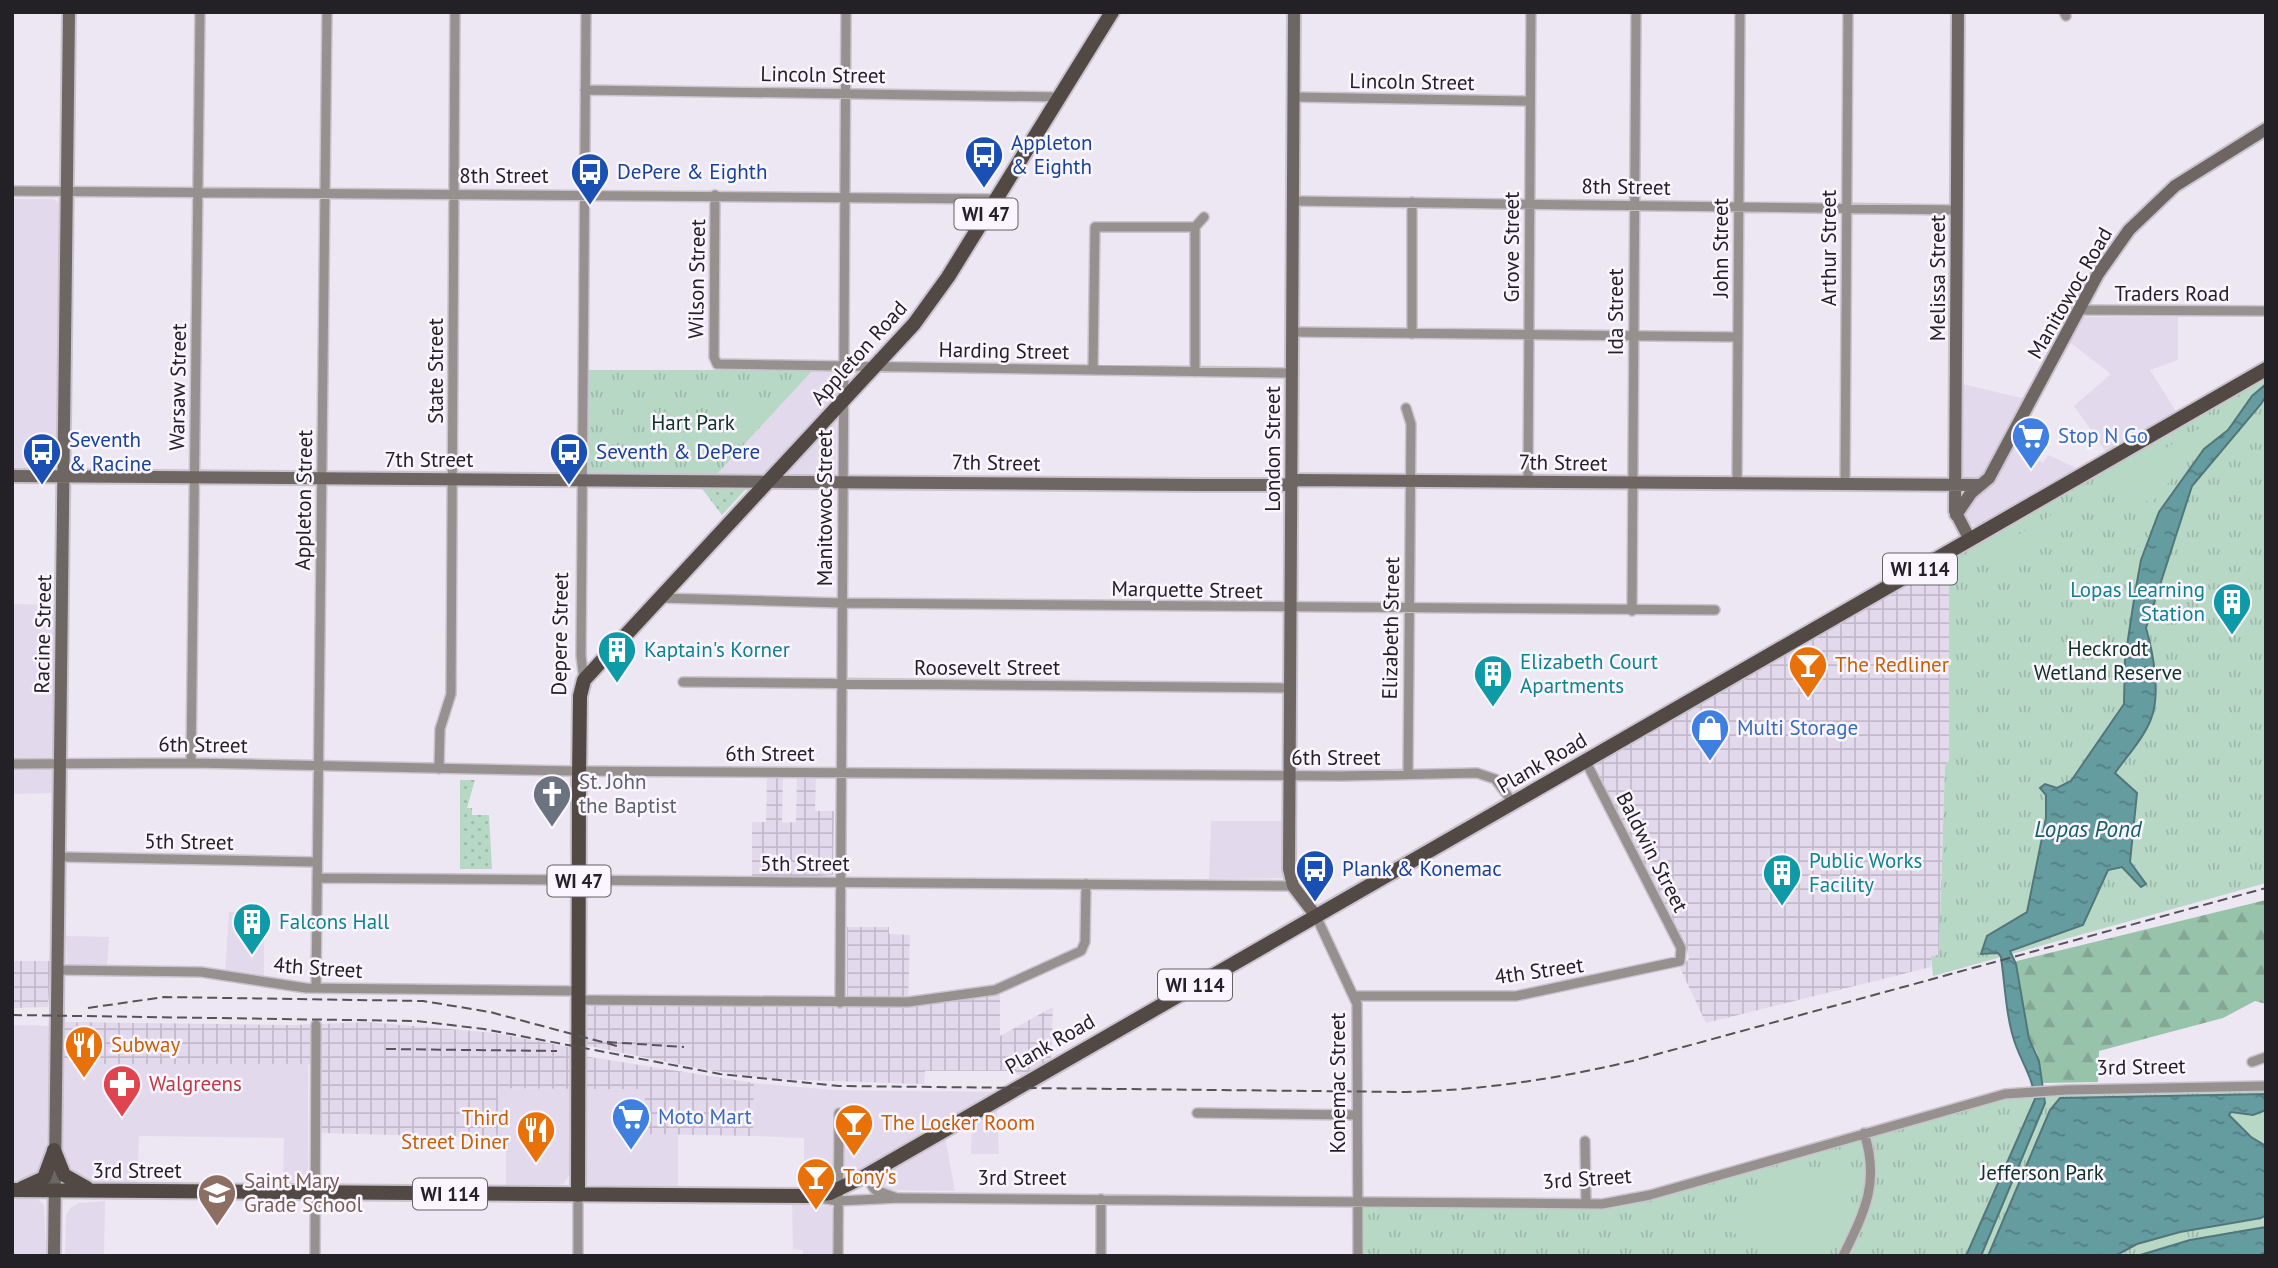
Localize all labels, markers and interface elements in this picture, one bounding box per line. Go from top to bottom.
street label: Lincoln Street [760,60,886,89]
street label: Lincoln Street [1349,67,1475,96]
place label: Appleton & Eighth [1011,129,1092,180]
bus stop icon: Appleton & Eighth [963,134,1005,189]
bus stop icon: DePere & Eighth [569,151,611,206]
place label: DePere & Eighth [617,158,767,185]
street label: 8th Street [459,162,549,189]
street label: 8th Street [1581,172,1671,201]
street label: Arthur Street [1815,190,1842,306]
street label: Grove Street [1498,192,1525,302]
road number: WI 47 [954,198,1018,230]
street label: John Street [1707,198,1734,299]
street label: Melissa Street [1924,215,1951,341]
street label: Wilson Street [682,219,711,339]
street label: Manitowoc Road [2021,222,2118,363]
street label: Ida Street [1602,268,1629,356]
street label: Traders Road [2114,280,2230,307]
street label: Appleton Road [805,295,913,411]
street label: State Street [422,318,449,424]
street label: Warsaw Street [163,323,192,451]
street label: Harding Street [938,336,1070,365]
street label: London Street [1259,386,1286,512]
park label: Hart Park [651,409,735,436]
supermarket icon: Stop N Go [2010,415,2052,470]
place label: Stop N Go [2058,422,2148,449]
place label: Seventh & Racine [69,426,152,477]
street label: Appleton Street [289,429,318,571]
street label: Manitowoc Street [811,430,838,586]
bus stop icon: Seventh & Racine [21,431,63,486]
bus stop icon: Seventh & DePere [548,431,590,486]
place label: Seventh & DePere [596,438,760,465]
street label: 7th Street [385,446,473,473]
street label: 7th Street [951,448,1041,477]
street label: 7th Street [1518,448,1608,477]
road number: WI 114 [1883,554,1957,584]
street label: Elizabeth Street [1376,556,1405,700]
street label: Depere Street [545,572,574,696]
street label: Racine Street [28,574,57,694]
street label: Marquette Street [1111,575,1263,604]
place label: Lopas Learning Station [2070,576,2205,627]
building icon: Lopas Learning Station [2211,581,2253,636]
building icon: Kaptain's Korner [596,629,638,684]
park label: Heckrodt Wetland Reserve [2034,635,2182,686]
place label: Kaptain's Korner [644,636,790,663]
bar icon: The Redliner [1787,644,1829,699]
place label: Elizabeth Court Apartments [1520,648,1658,699]
place label: The Redliner [1835,651,1949,678]
building icon: Elizabeth Court Apartments [1472,653,1514,708]
street label: Roosevelt Street [914,654,1060,681]
shop icon: Multi Storage [1689,707,1731,762]
place label: Multi Storage [1737,714,1858,741]
street label: Plank Road [1492,726,1591,799]
street label: 6th Street [158,730,248,759]
street label: 6th Street [725,740,815,767]
street label: 6th Street [1291,744,1381,771]
place label: St. John the Baptist [579,768,677,819]
church icon: St. John the Baptist [531,773,573,828]
street label: Baldwin Street [1610,787,1694,917]
water label: Lopas Pond [2034,814,2143,843]
street label: 5th Street [144,827,234,856]
place label: Public Works Facility [1809,847,1922,898]
bus stop icon: Plank & Konemac [1294,848,1336,903]
street label: 5th Street [760,850,850,877]
building icon: Public Works Facility [1761,852,1803,907]
place label: Plank & Konemac [1342,855,1502,882]
road number: WI 47 [548,866,610,897]
building icon: Falcons Hall [231,901,273,956]
place label: Falcons Hall [279,908,389,935]
street label: 4th Street [273,951,364,984]
street label: 4th Street [1493,951,1585,990]
road number: WI 114 [1158,970,1232,1001]
street label: Plank Road [1000,1007,1099,1080]
street label: Konemac Street [1324,1013,1351,1153]
restaurant icon: Subway [63,1024,105,1079]
place label: Subway [111,1031,180,1058]
street label: 3rd Street [2096,1052,2186,1081]
pharmacy icon: Walgreens [101,1063,143,1118]
place label: Walgreens [149,1070,242,1097]
supermarket icon: Moto Mart [610,1096,652,1151]
bar icon: The Locker Room [833,1102,875,1157]
place label: Moto Mart [658,1103,752,1130]
place label: Third Street Diner [401,1104,509,1155]
restaurant icon: Third Street Diner [515,1109,557,1164]
place label: The Locker Room [881,1109,1035,1136]
bar icon: Tony's [795,1156,837,1211]
street label: 3rd Street [92,1157,182,1184]
park label: Jefferson Park [1979,1159,2104,1186]
street label: 3rd Street [1542,1162,1632,1195]
place label: Tony's [843,1163,897,1190]
street label: 3rd Street [977,1164,1067,1191]
place label: Saint Mary Grade School [244,1167,363,1218]
school or university icon: Saint Mary Grade School [196,1172,238,1227]
road number: WI 114 [413,1178,487,1210]

